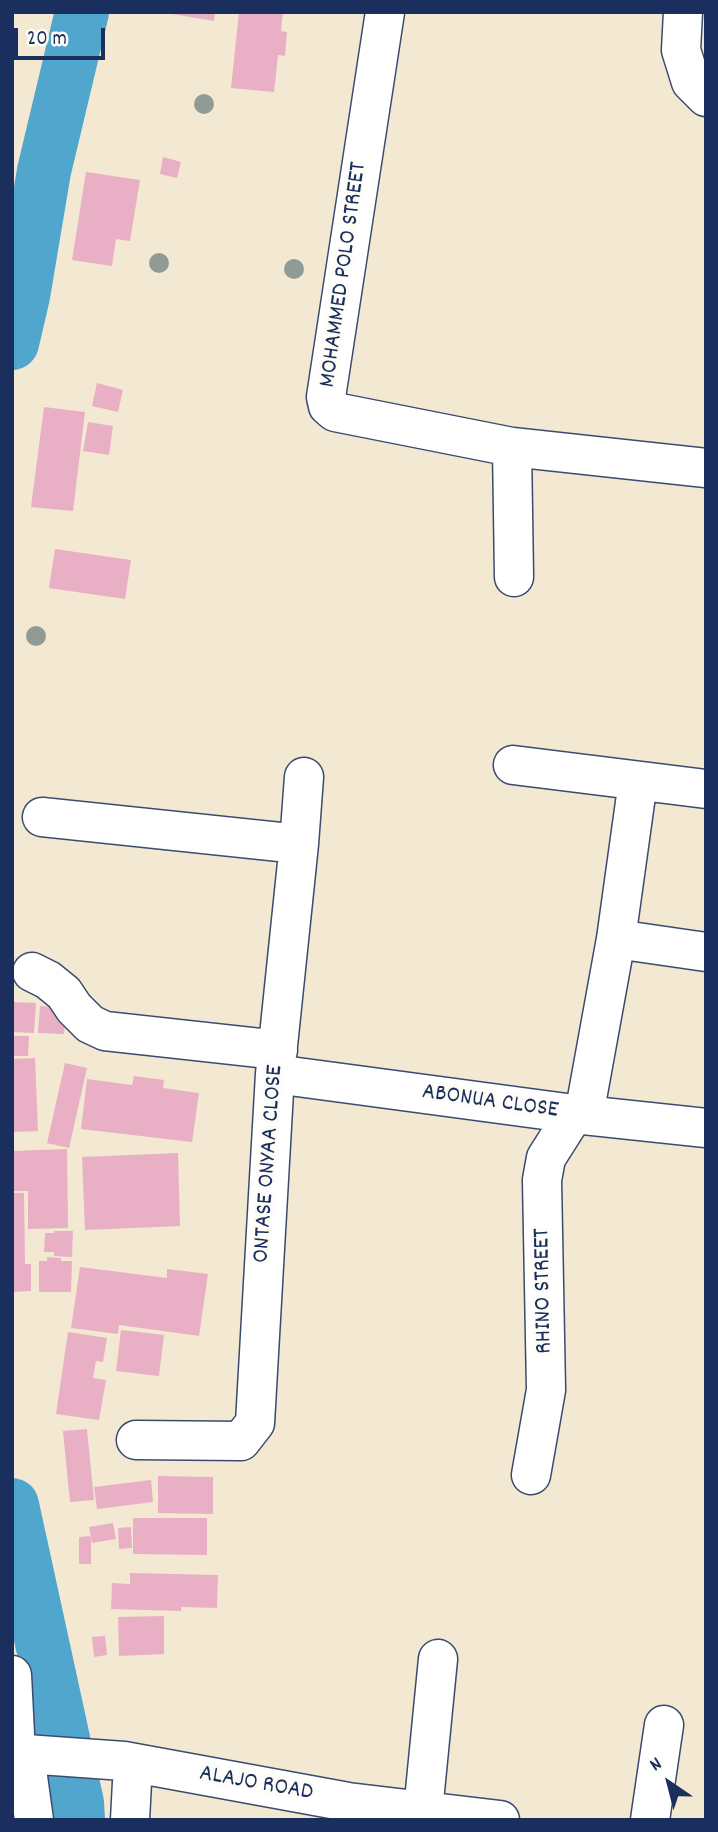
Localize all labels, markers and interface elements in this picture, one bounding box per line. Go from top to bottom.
scale bar [18,14,108,58]
text: 20 m [27,25,67,55]
street label: MOHAMMED POLO STREET [315,161,375,389]
street label: ONTASE ONYAA CLOSE [249,1064,291,1264]
street label: ABONUA CLOSE [420,1079,560,1127]
street label: RHINO STREET [530,1228,560,1354]
north arrow [634,1748,704,1818]
text: N [645,1752,668,1779]
street label: ALAJO ROAD [197,1761,315,1809]

